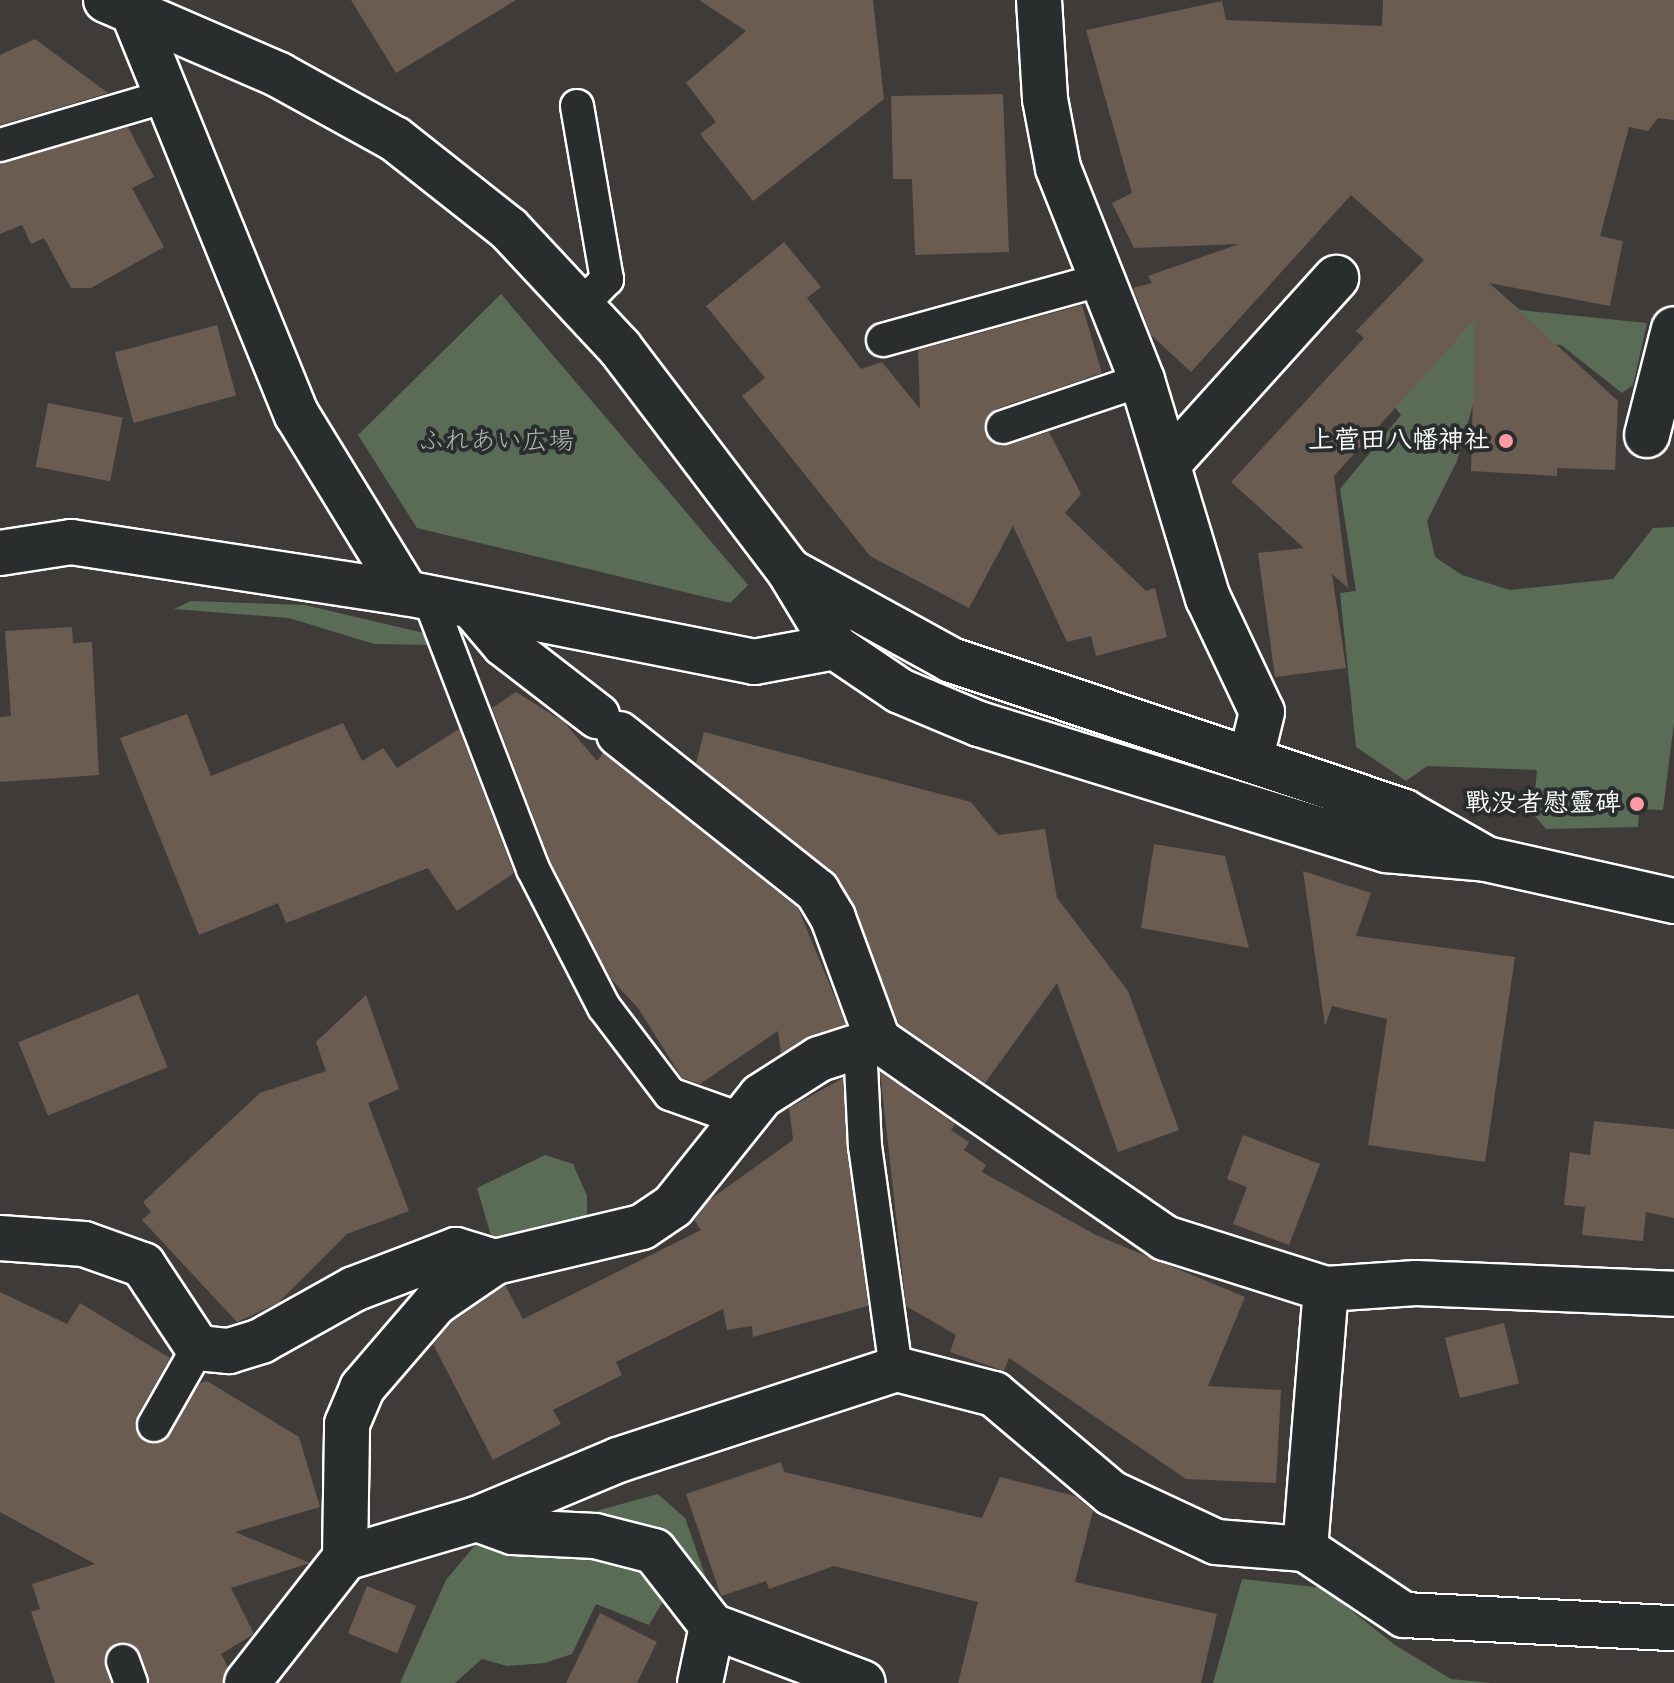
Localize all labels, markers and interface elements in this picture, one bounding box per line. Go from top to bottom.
place label: 上菅田八幡神社 [1308,425,1490,457]
park label: ふれあい広場 [418,426,574,458]
marker: 上菅田八幡神社 [1497,432,1515,450]
place label: 戰没者慰靈碑 [1465,788,1621,820]
marker: 戰没者慰靈碑 [1628,795,1646,813]

